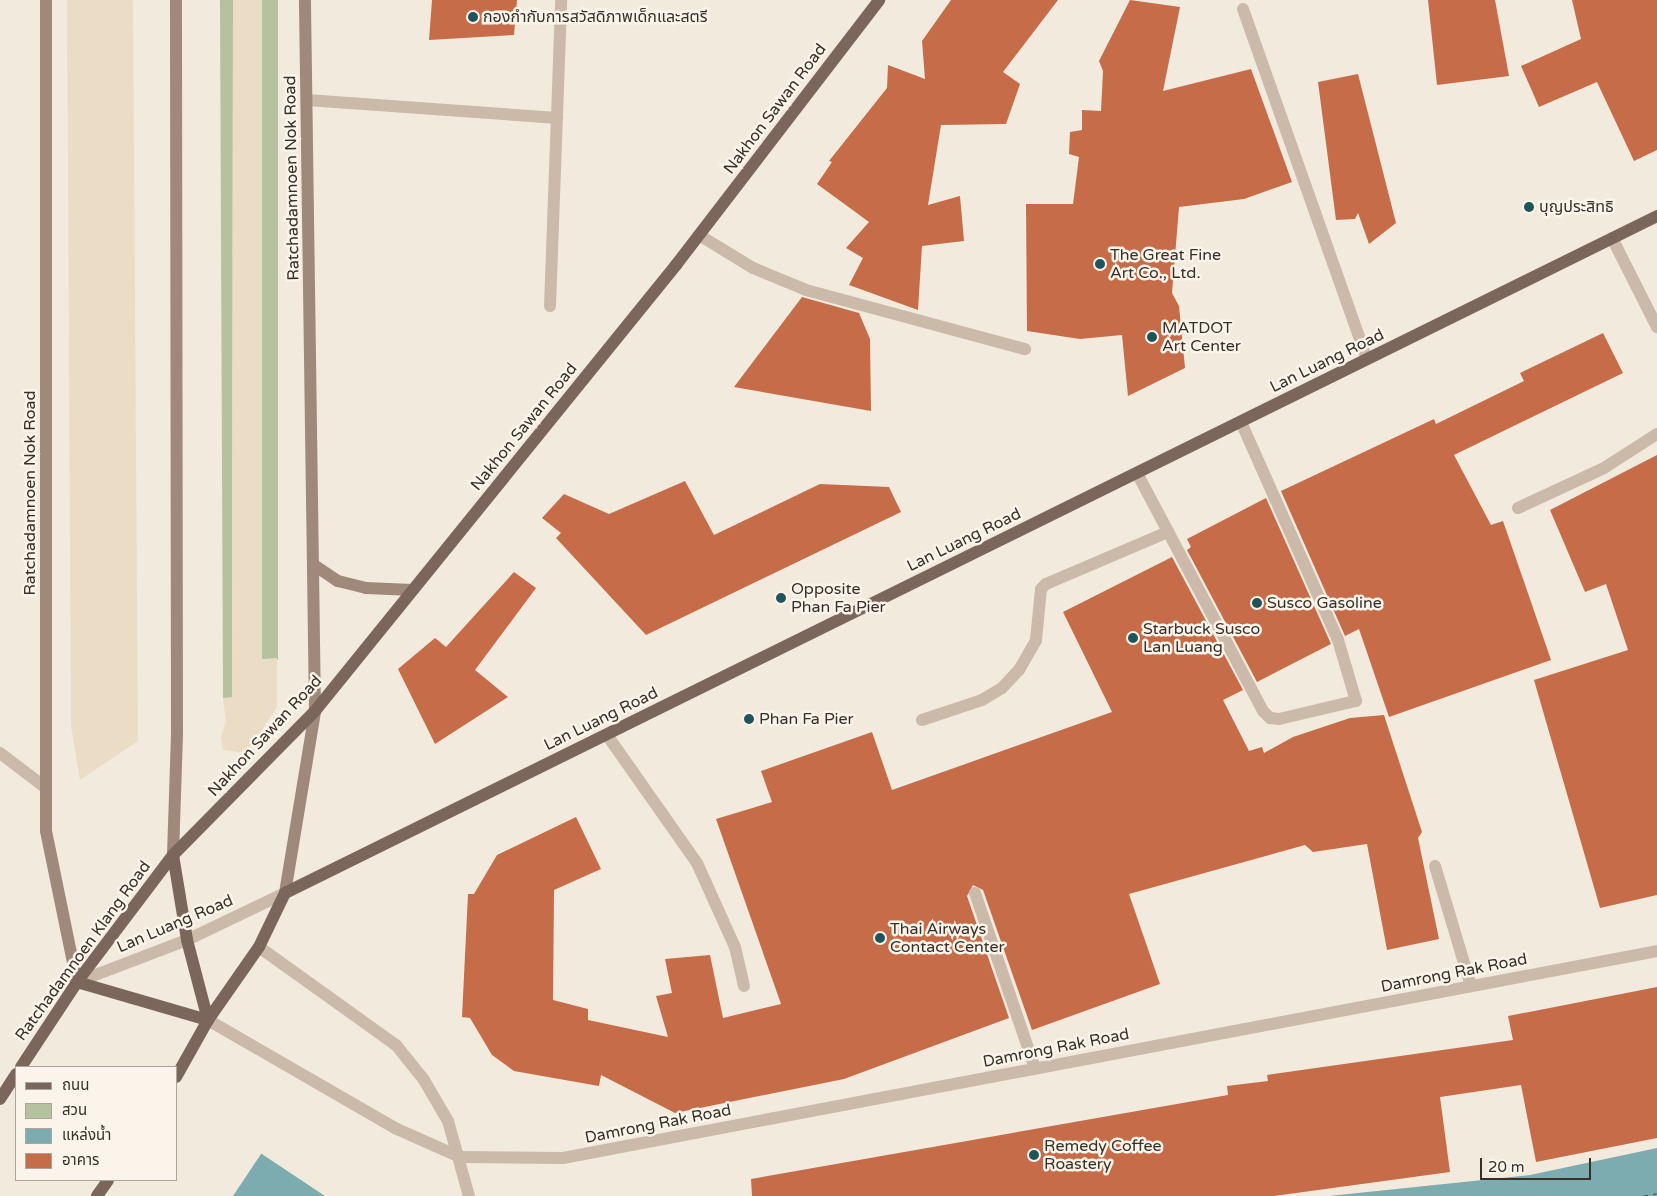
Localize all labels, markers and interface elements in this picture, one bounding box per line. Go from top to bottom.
place label: กองกำกับการสวัสดิภาพเด็กและสตรี [483,7,708,27]
marker: กองกำกับการสวัสดิภาพเด็กและสตรี [467,11,479,23]
street label: Nakhon Sawan Road [720,40,830,178]
street label: Ratchadamnoen Nok Road [281,75,303,281]
place label: บุญประสิทธิ [1539,197,1614,217]
marker: บุญประสิทธิ [1523,201,1535,213]
place label: The Great Fine Art Co., Ltd. [1110,245,1221,283]
marker: The Great Fine Art Co., Ltd. [1094,258,1106,270]
place label: MATDOT Art Center [1162,318,1241,356]
street label: Lan Luang Road [1267,325,1387,397]
marker: MATDOT Art Center [1146,331,1158,343]
street label: Nakhon Sawan Road [467,359,581,495]
street label: Ratchadamnoen Nok Road [20,390,40,596]
street label: Lan Luang Road [904,504,1024,576]
place label: Opposite Phan Fa Pier [791,579,886,617]
marker: Opposite Phan Fa Pier [775,592,787,604]
place label: Susco Gasoline [1267,593,1382,613]
marker: Susco Gasoline [1251,597,1263,609]
place label: Starbuck Susco Lan Luang [1143,619,1260,657]
marker: Starbuck Susco Lan Luang [1127,632,1139,644]
street label: Nakhon Sawan Road [204,672,326,800]
street label: Lan Luang Road [541,683,661,755]
place label: Phan Fa Pier [759,709,854,729]
marker: Phan Fa Pier [743,713,755,725]
street label: Ratchadamnoen Klang Road [11,857,155,1045]
street label: Lan Luang Road [114,891,236,957]
place label: Thai Airways Contact Center [890,919,1005,957]
marker: Thai Airways Contact Center [874,932,886,944]
street label: Damrong Rak Road [1379,949,1529,997]
street label: Damrong Rak Road [981,1024,1131,1072]
legend [15,1066,178,1181]
text: ถนน [62,1076,89,1094]
street label: Damrong Rak Road [583,1100,733,1148]
text: สวน [62,1101,87,1119]
text: แหล่งน้ำ [62,1126,111,1144]
place label: Remedy Coffee Roastery [1044,1136,1162,1174]
scale bar [1482,1148,1593,1180]
marker: Remedy Coffee Roastery [1028,1149,1040,1161]
text: อาคาร [62,1151,99,1169]
text: 20 m [1488,1158,1525,1176]

